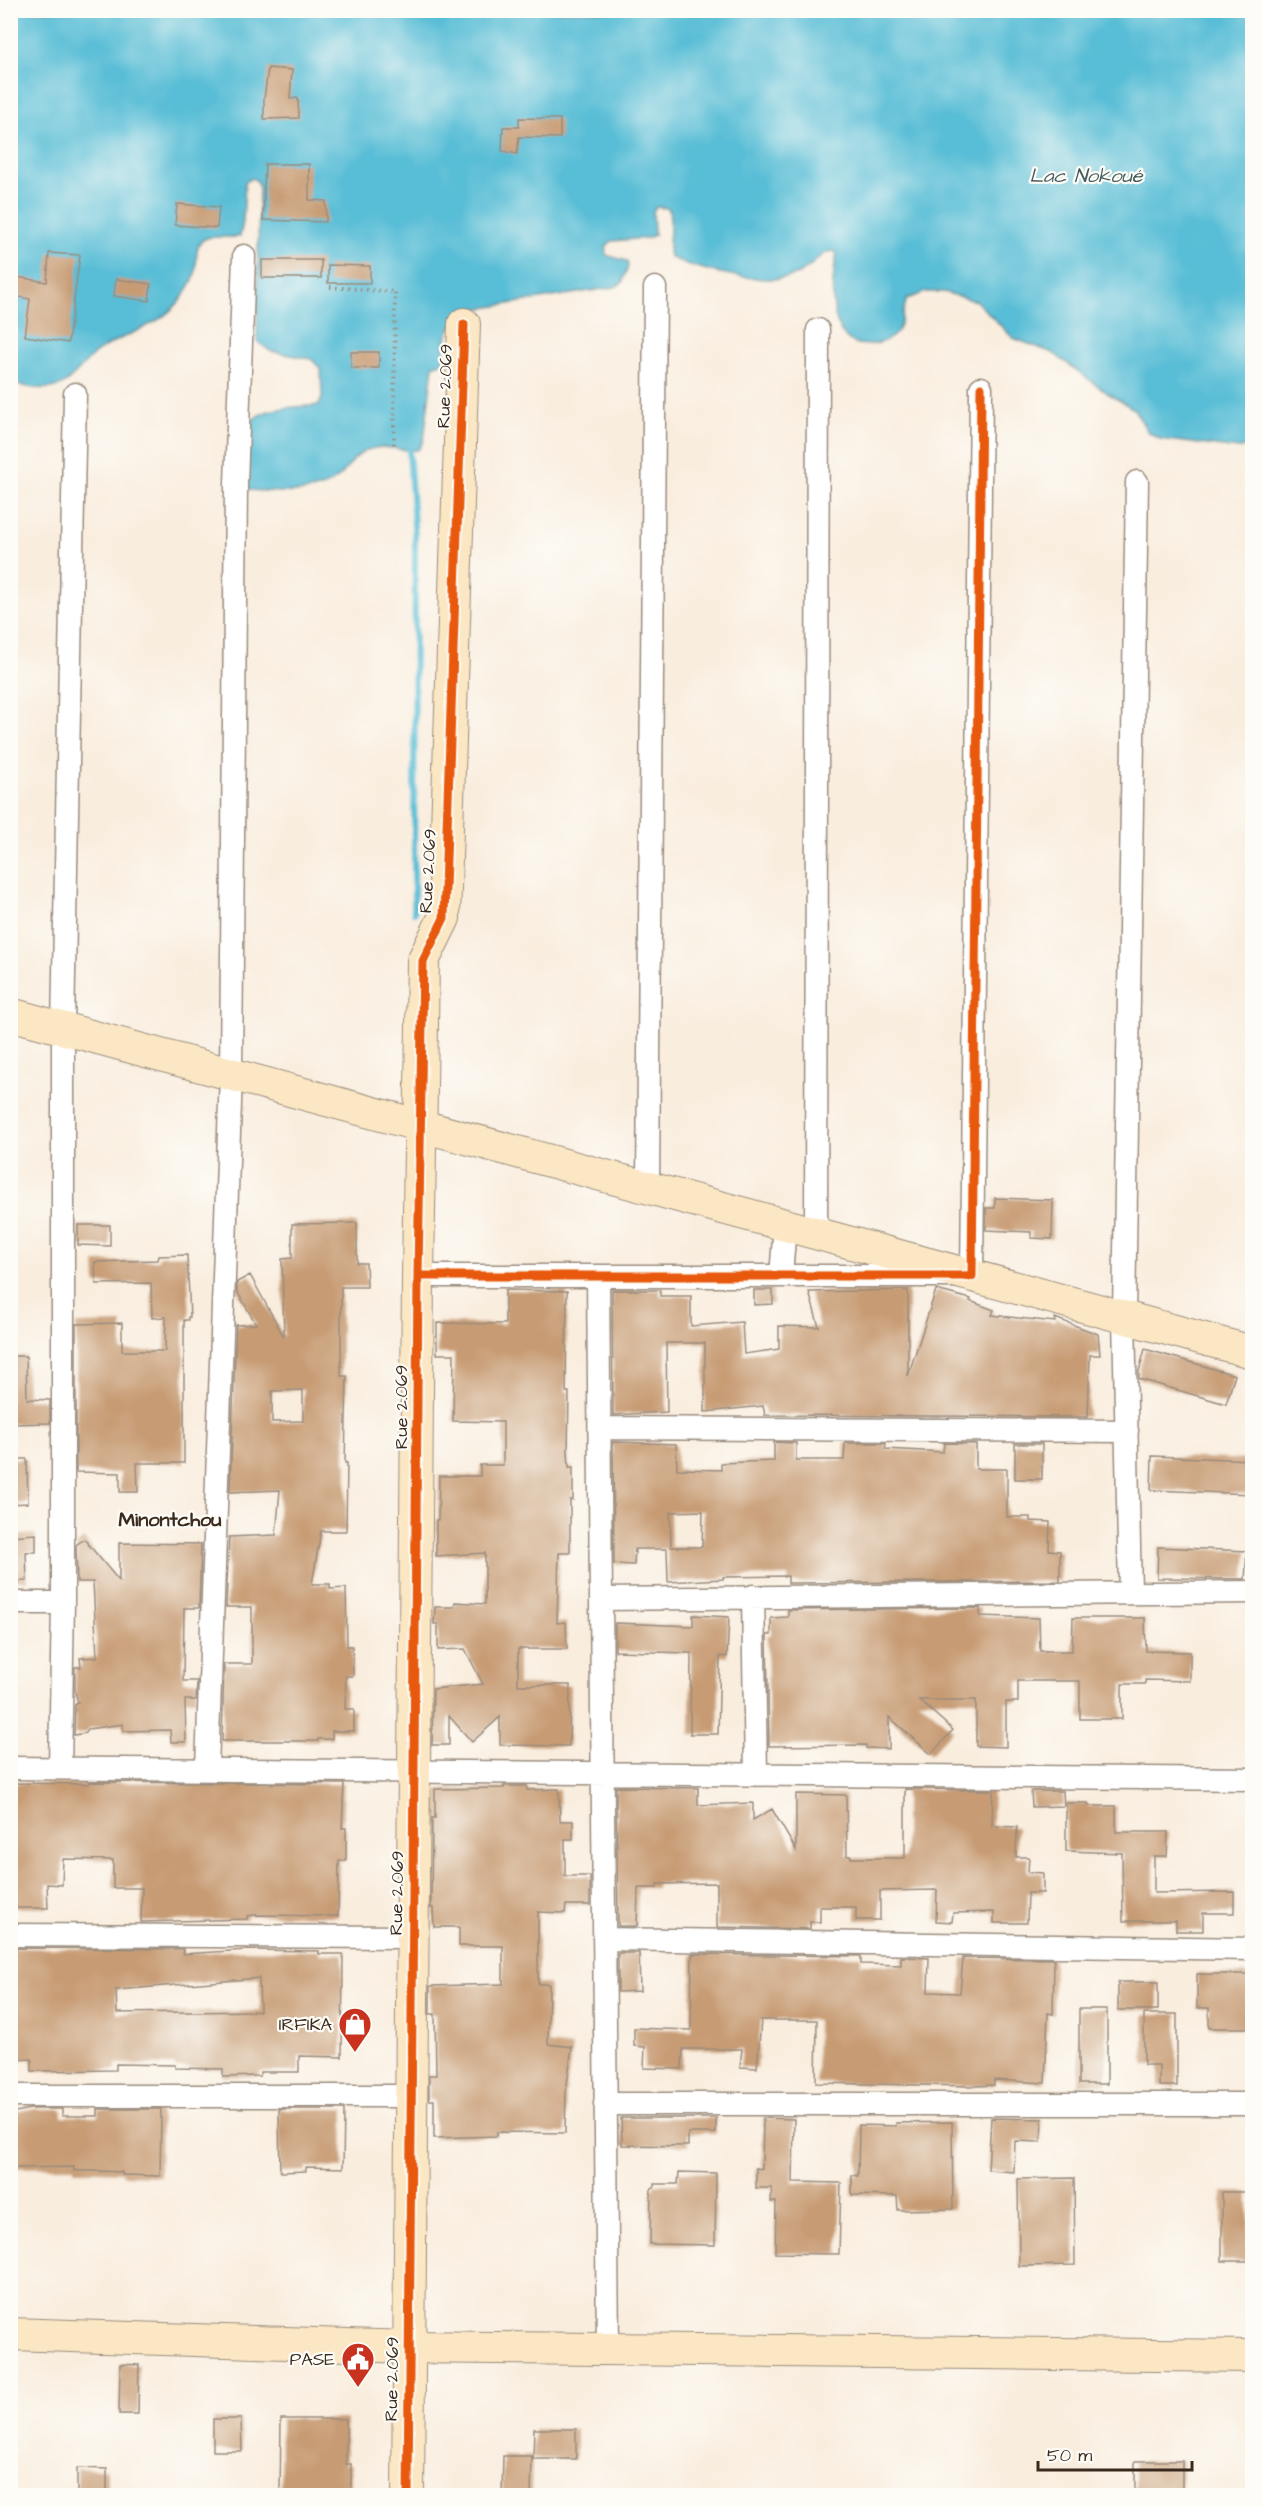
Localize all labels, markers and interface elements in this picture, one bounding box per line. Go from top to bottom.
water label: Lac Nokoué [1030,162,1144,190]
street label: Rue 2.069 [431,343,459,429]
street label: Rue 2.069 [413,828,443,914]
street label: Rue 2.069 [389,1365,414,1449]
district label: Minontchou [119,1506,221,1534]
street label: Rue 2.069 [384,1850,410,1936]
shop icon: IRFIKA [337,2006,373,2053]
place label: IRFIKA [279,2012,332,2037]
street label: Rue 2.069 [379,2336,405,2422]
public building icon: PASE [340,2341,376,2388]
place label: PASE [290,2347,335,2372]
scale bar [1038,2434,1192,2472]
text: 50 m [1047,2443,1092,2468]

